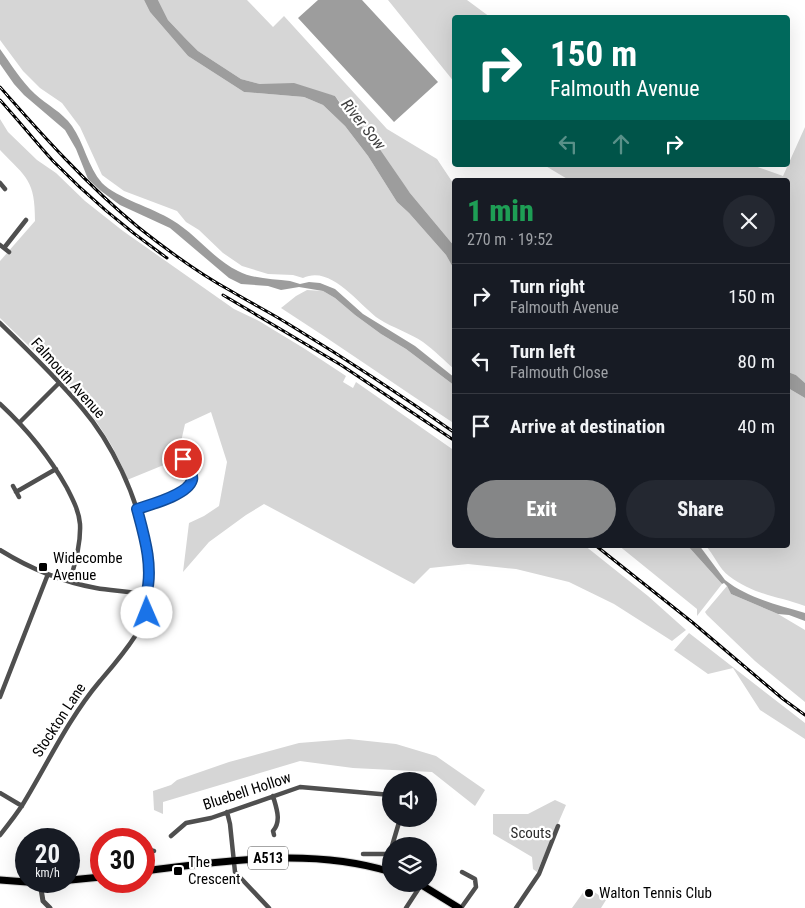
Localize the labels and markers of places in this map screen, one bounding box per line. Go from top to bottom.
pin [162,438,204,480]
place label: Widecombe Avenue [53,549,123,584]
marker: Widecombe Avenue [37,561,49,573]
place label: The Crescent [188,853,240,888]
marker: The Crescent [172,865,184,877]
place label: Walton Tennis Club [599,884,712,902]
marker: Walton Tennis Club [583,887,595,899]

